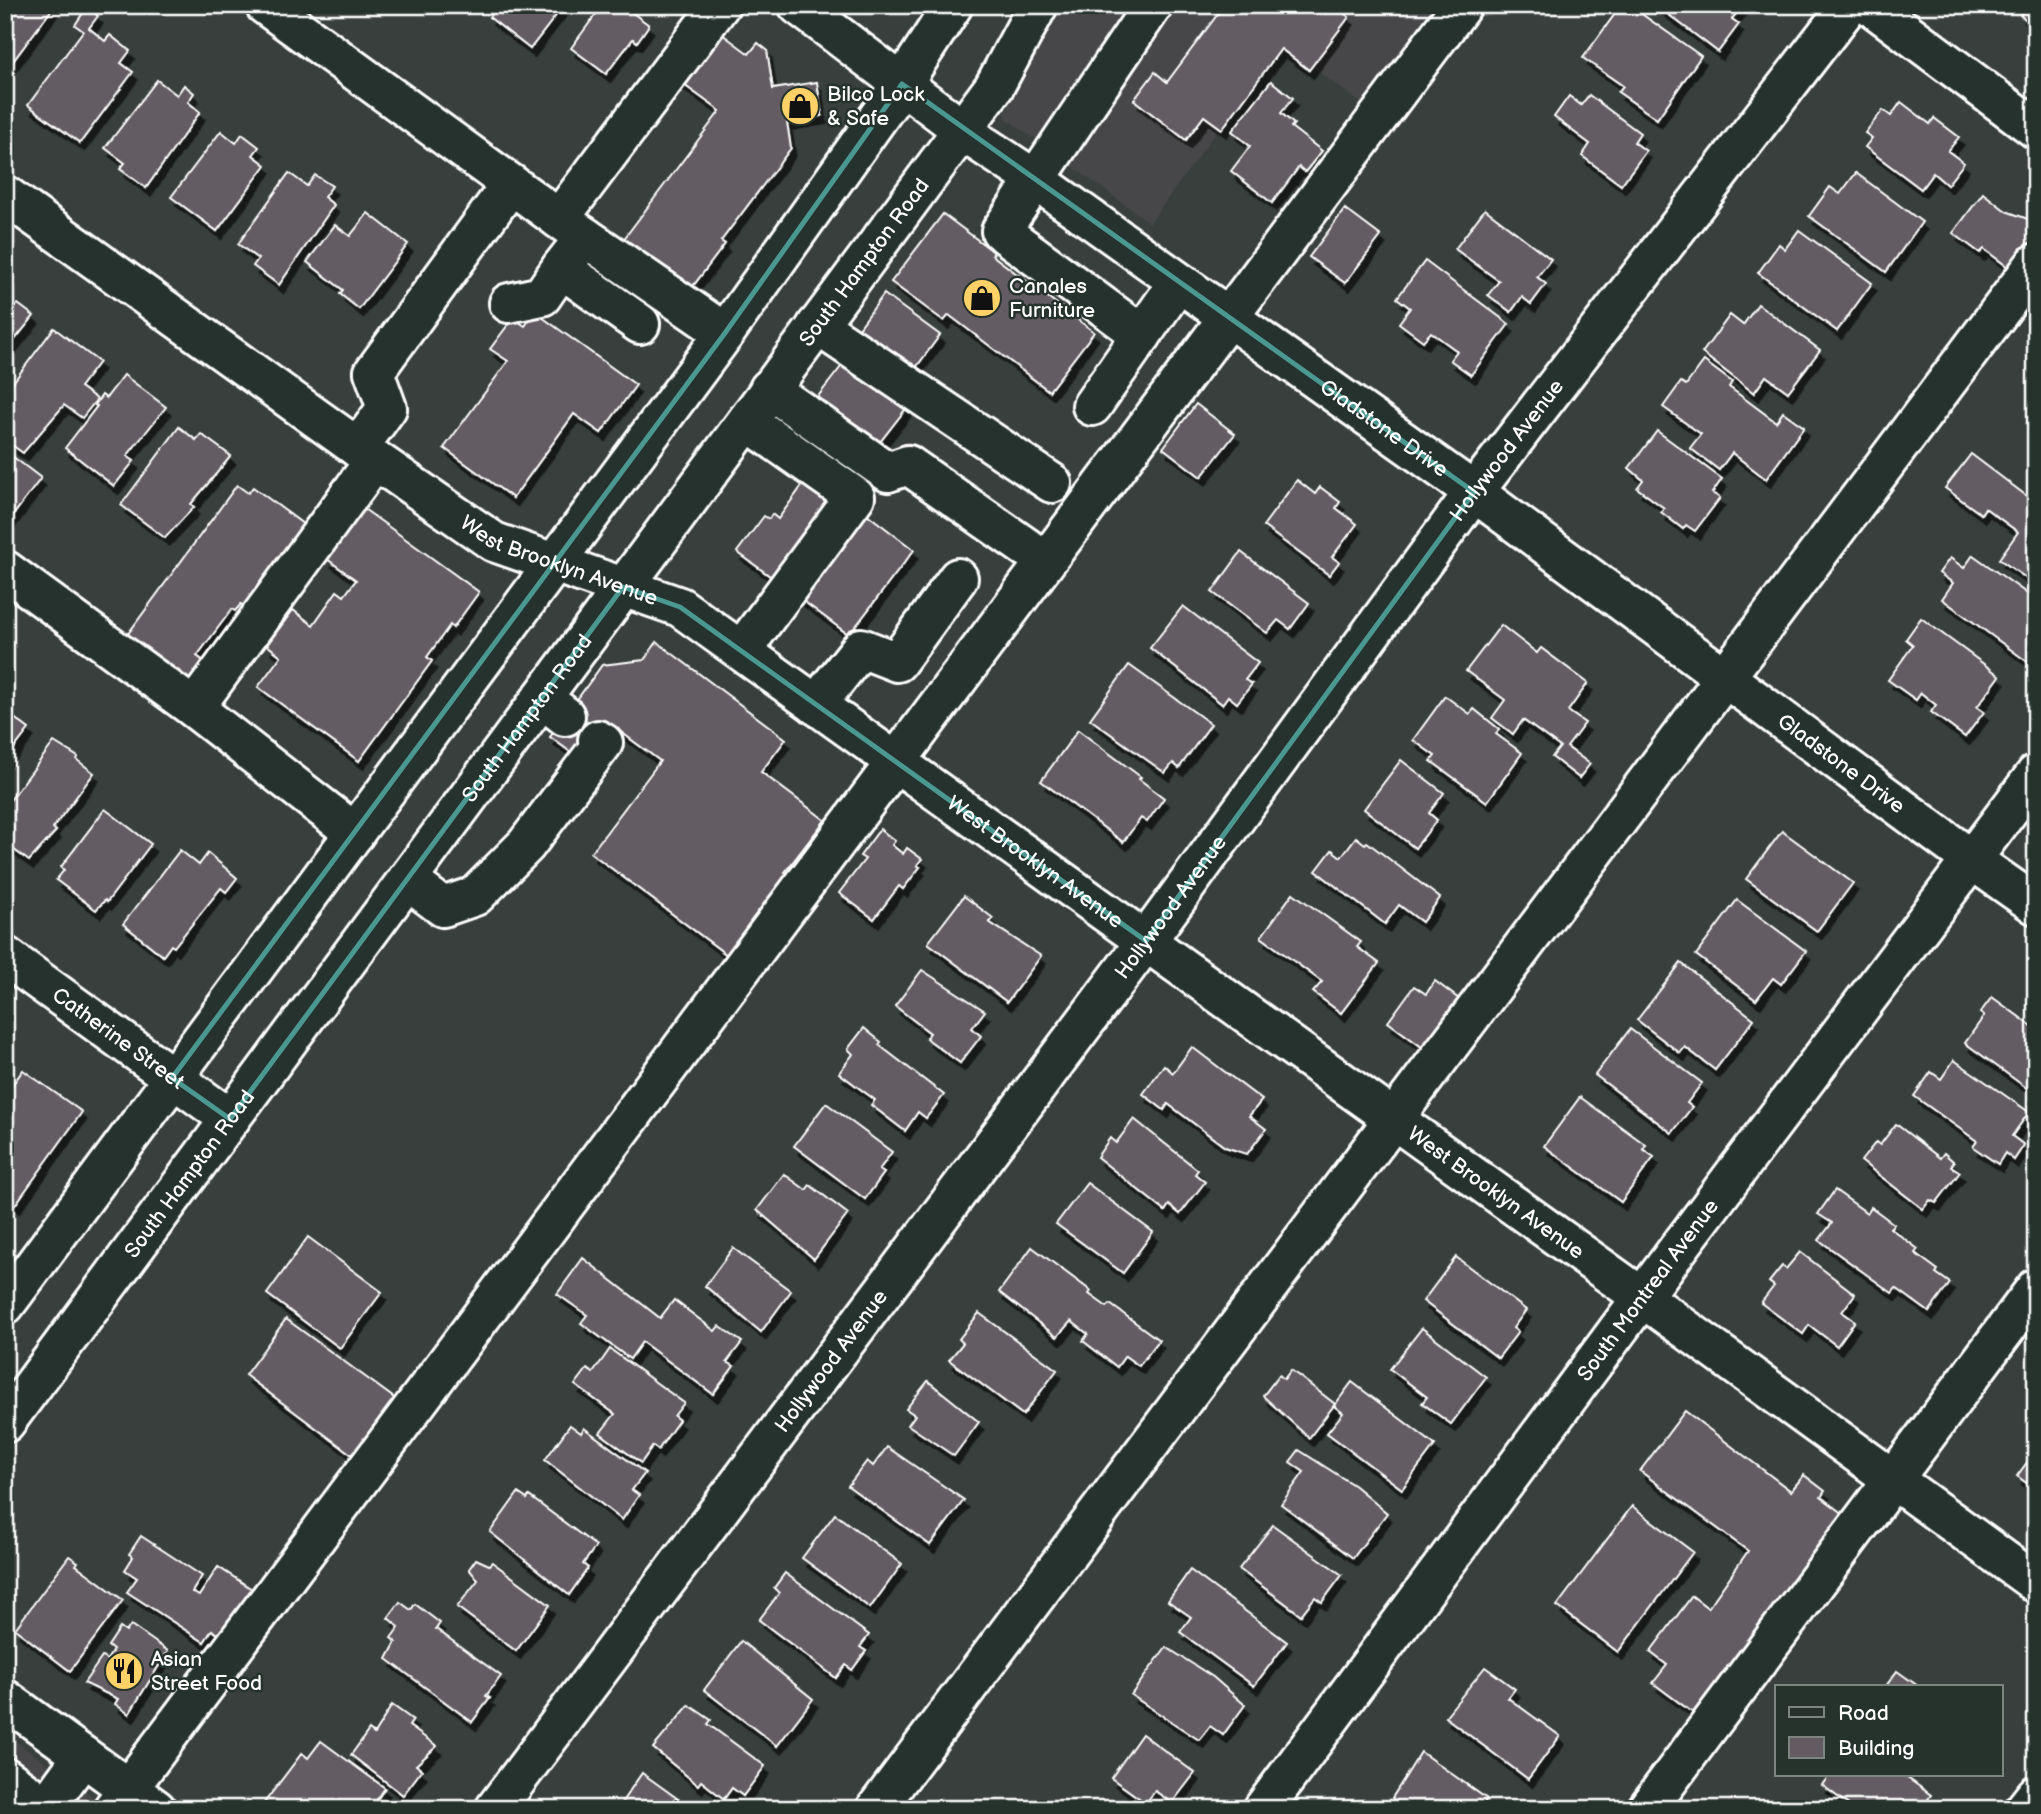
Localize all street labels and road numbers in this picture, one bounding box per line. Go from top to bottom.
street label: South Hampton Road [794,174,935,352]
street label: Gladstone Drive [1315,374,1453,483]
street label: Hollywood Avenue [1445,374,1569,526]
street label: West Brooklyn Avenue [455,510,661,611]
street label: South Hampton Road [457,630,598,807]
street label: Gladstone Drive [1773,709,1909,819]
street label: West Brooklyn Avenue [942,791,1128,934]
street label: Hollywood Avenue [1110,830,1232,984]
street label: Catherine Street [47,982,189,1095]
street label: South Hampton Road [120,1085,260,1263]
street label: West Brooklyn Avenue [1403,1121,1589,1265]
street label: South Montreal Avenue [1572,1194,1724,1386]
street label: Hollywood Avenue [770,1285,893,1438]

